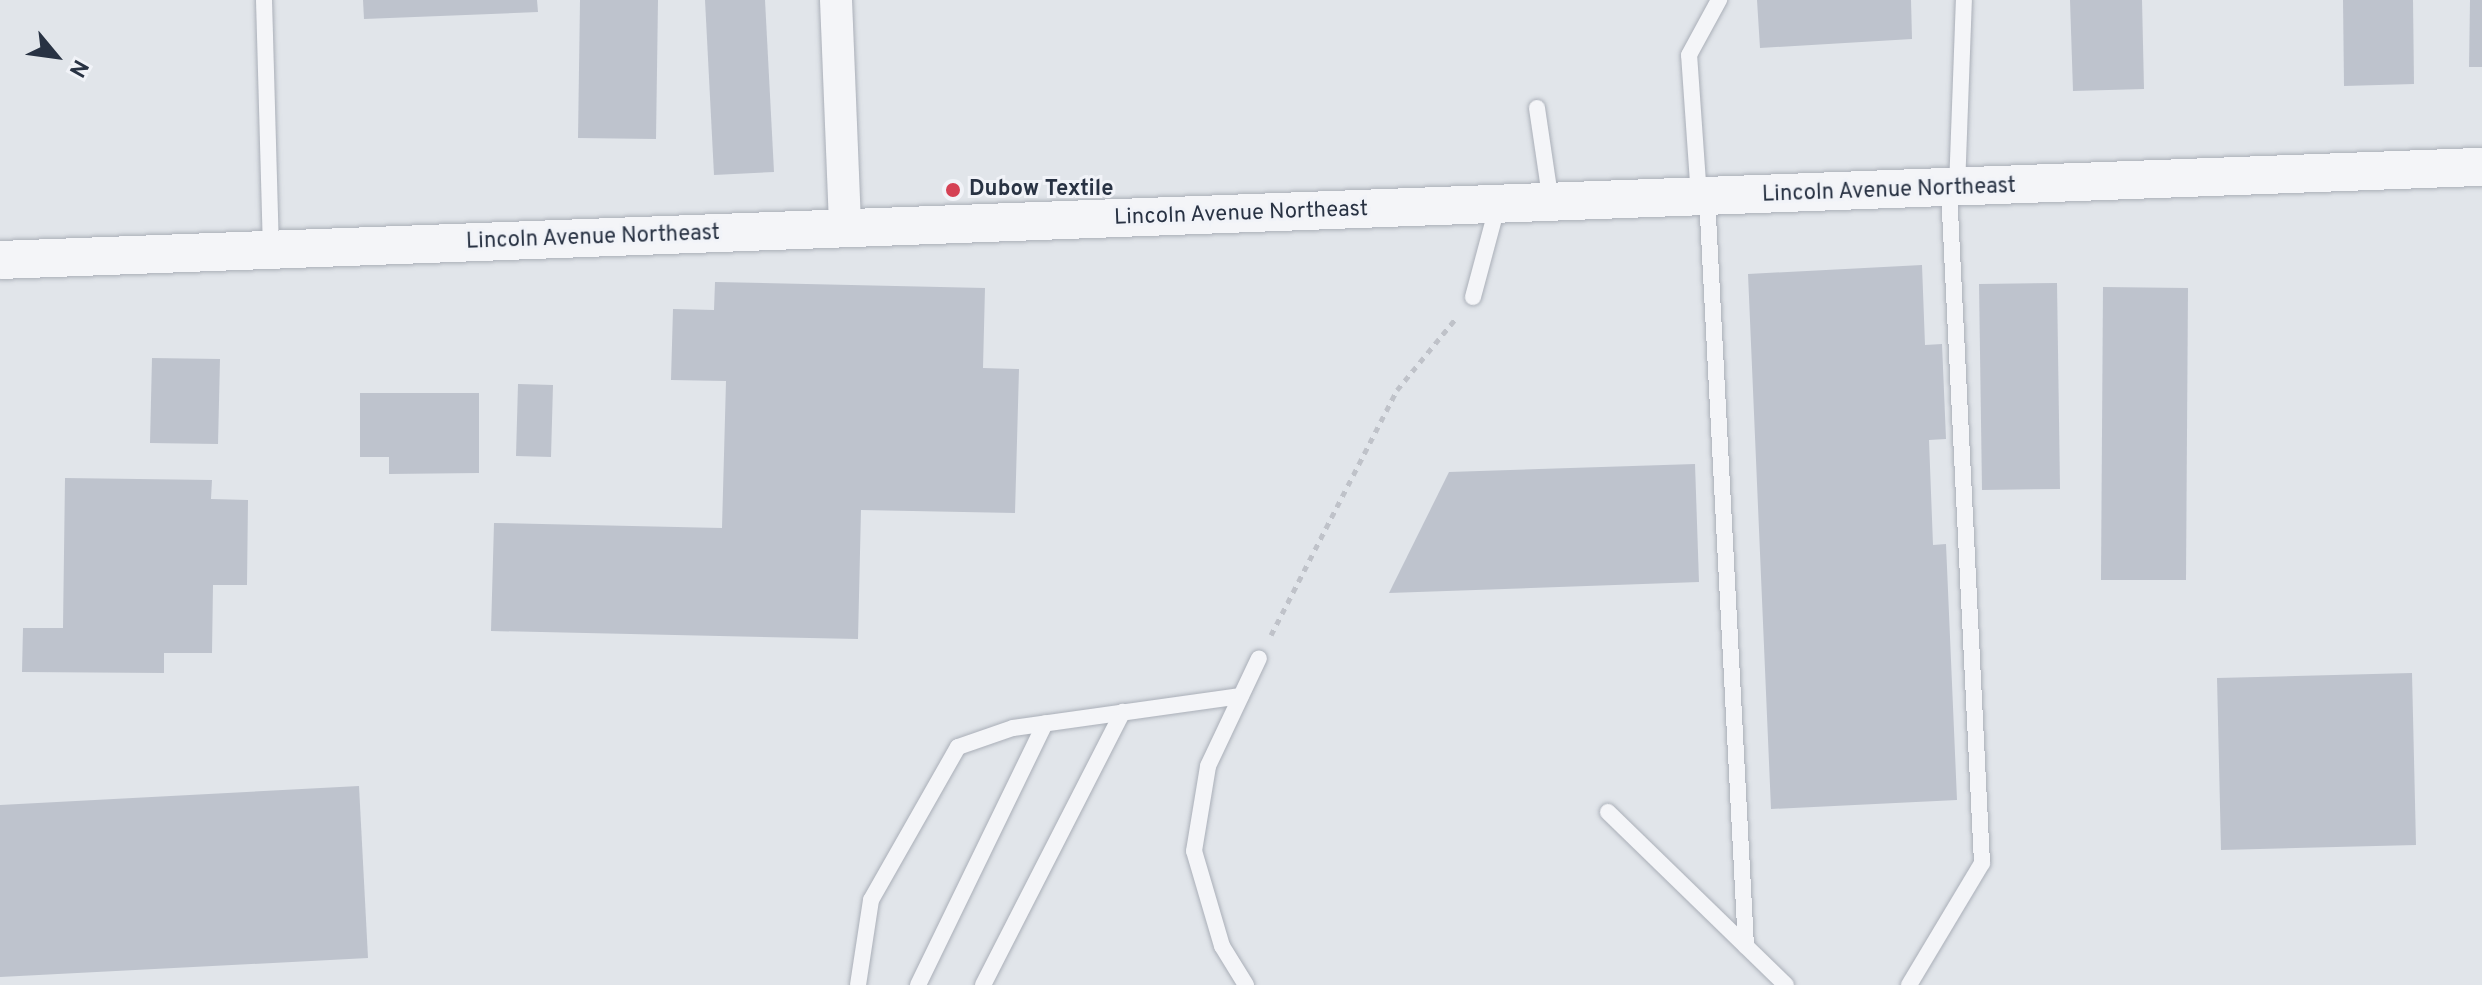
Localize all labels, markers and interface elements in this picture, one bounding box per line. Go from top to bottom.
north arrow [16,16,96,96]
text: N [62,54,93,81]
street label: Lincoln Avenue Northeast [1761,173,2017,209]
place label: Dubow Textile [969,177,1113,203]
marker: Dubow Textile [944,181,962,199]
street label: Lincoln Avenue Northeast [1113,196,1369,232]
street label: Lincoln Avenue Northeast [465,220,721,256]

